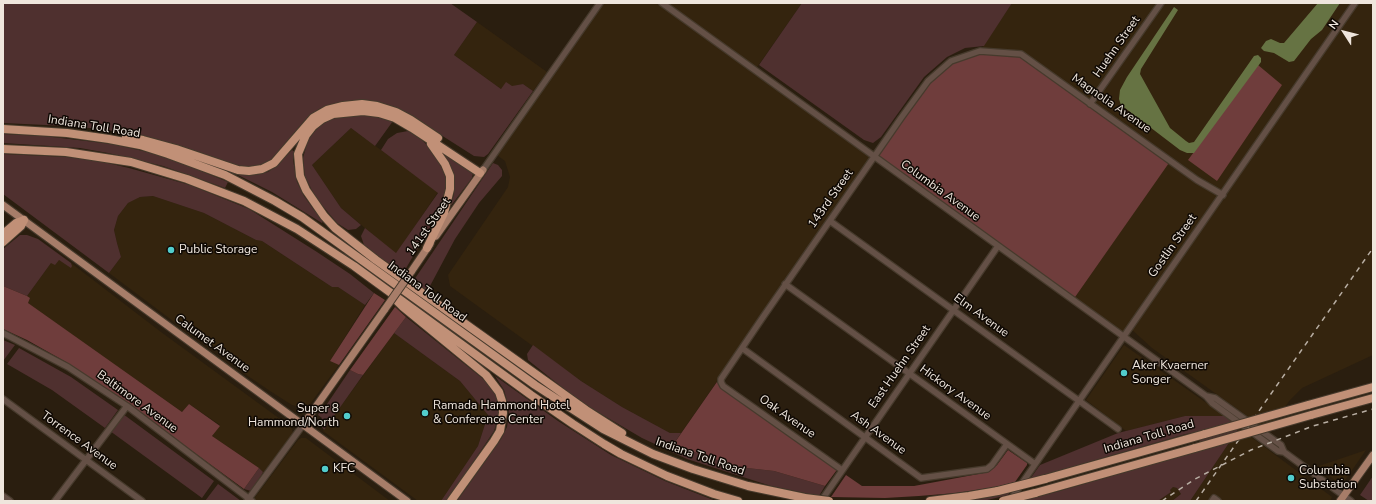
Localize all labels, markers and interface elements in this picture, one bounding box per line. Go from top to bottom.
north arrow [1324,12,1364,52]
street label: Huehn Street [1091,14,1143,80]
text: N [1325,17,1342,32]
street label: Magnolia Avenue [1068,71,1154,137]
street label: Indiana Toll Road [47,113,141,141]
street label: Columbia Avenue [897,157,983,225]
street label: 143rd Street [805,167,857,231]
street label: 141st Street [404,195,454,259]
street label: Gostlin Street [1146,211,1200,281]
place label: Public Storage [179,243,257,257]
marker: Public Storage [166,245,176,255]
street label: Indiana Toll Road [385,259,469,325]
street label: Elm Avenue [951,291,1011,341]
street label: Calumet Avenue [172,312,252,376]
street label: East Huehn Street [866,323,934,411]
place label: Aker Kvaerner Songer [1132,359,1208,387]
street label: Hickory Avenue [916,362,994,424]
street label: Baltimore Avenue [94,368,180,436]
marker: Aker Kvaerner Songer [1119,368,1129,378]
street label: Oak Avenue [756,392,818,442]
place label: Ramada Hammond Hotel & Conference Center [433,399,570,427]
place label: Super 8 Hammond/North [248,402,339,430]
marker: Ramada Hammond Hotel & Conference Center [420,408,430,418]
street label: Ash Avenue [847,408,909,458]
street label: Torrence Avenue [38,409,120,473]
marker: Super 8 Hammond/North [342,411,352,421]
street label: Indiana Toll Road [1102,417,1196,457]
street label: Indiana Toll Road [654,435,746,479]
place label: KFC [333,462,355,476]
marker: KFC [320,464,330,474]
place label: Columbia Substation [1299,464,1357,492]
marker: Columbia Substation [1286,473,1296,483]

